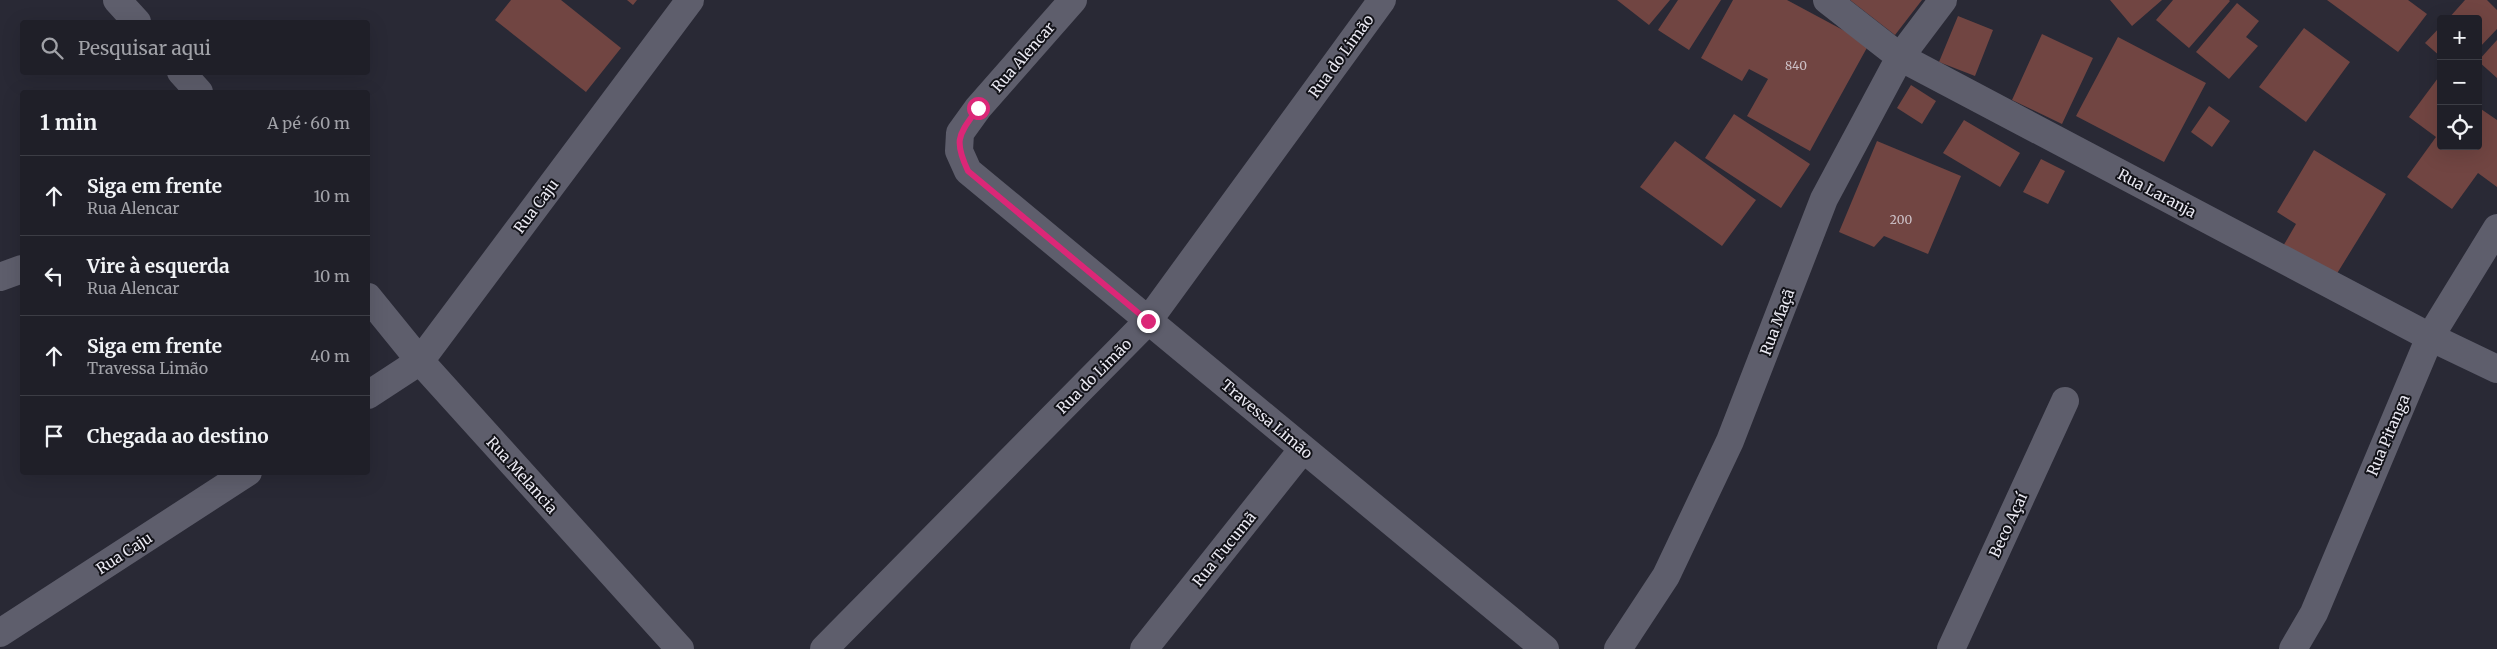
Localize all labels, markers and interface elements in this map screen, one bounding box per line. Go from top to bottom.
street label: Rua do Limão [1304,10,1378,101]
map controls [2437,15,2482,150]
button: + [2437,15,2482,60]
street label: Rua Alencar [987,18,1059,96]
search box [20,20,370,75]
icon: search [38,34,66,62]
text: Pesquisar aqui [78,36,211,60]
house number: 840 [1785,58,1807,73]
button: − [2437,60,2482,105]
route start [967,97,990,120]
button: locate [2437,105,2482,150]
text: 1 min [40,109,97,136]
text: A pé · 60 m [267,113,350,133]
street label: Rua Laranja [2115,164,2199,222]
text: Siga em frente [87,174,222,198]
street label: Rua Caju [510,175,562,237]
icon: ahead [40,182,68,210]
text: 10 m [313,186,350,206]
text: Rua Alencar [87,198,180,218]
house number: 200 [1890,212,1912,227]
text: Vire à esquerda [87,254,230,278]
icon: left [40,262,68,290]
text: 10 m [313,266,350,286]
text: Rua Alencar [87,278,180,298]
street label: Rua Maçã [1756,286,1798,358]
route end [1137,310,1160,333]
text: Siga em frente [87,334,222,358]
street label: Rua do Limão [1052,334,1136,418]
icon: ahead [40,342,68,370]
text: 40 m [310,346,350,366]
text: Travessa Limão [87,358,208,378]
street label: Travessa Limão [1217,375,1317,463]
street label: Rua Pitanga [2362,392,2414,478]
icon: arrive [40,422,68,450]
text: Chegada ao destino [87,424,269,448]
street label: Rua Melancia [483,433,561,517]
street label: Beco Açaí [1985,489,2032,560]
street label: Rua Tucumã [1188,508,1260,590]
street label: Rua Caju [92,528,156,578]

